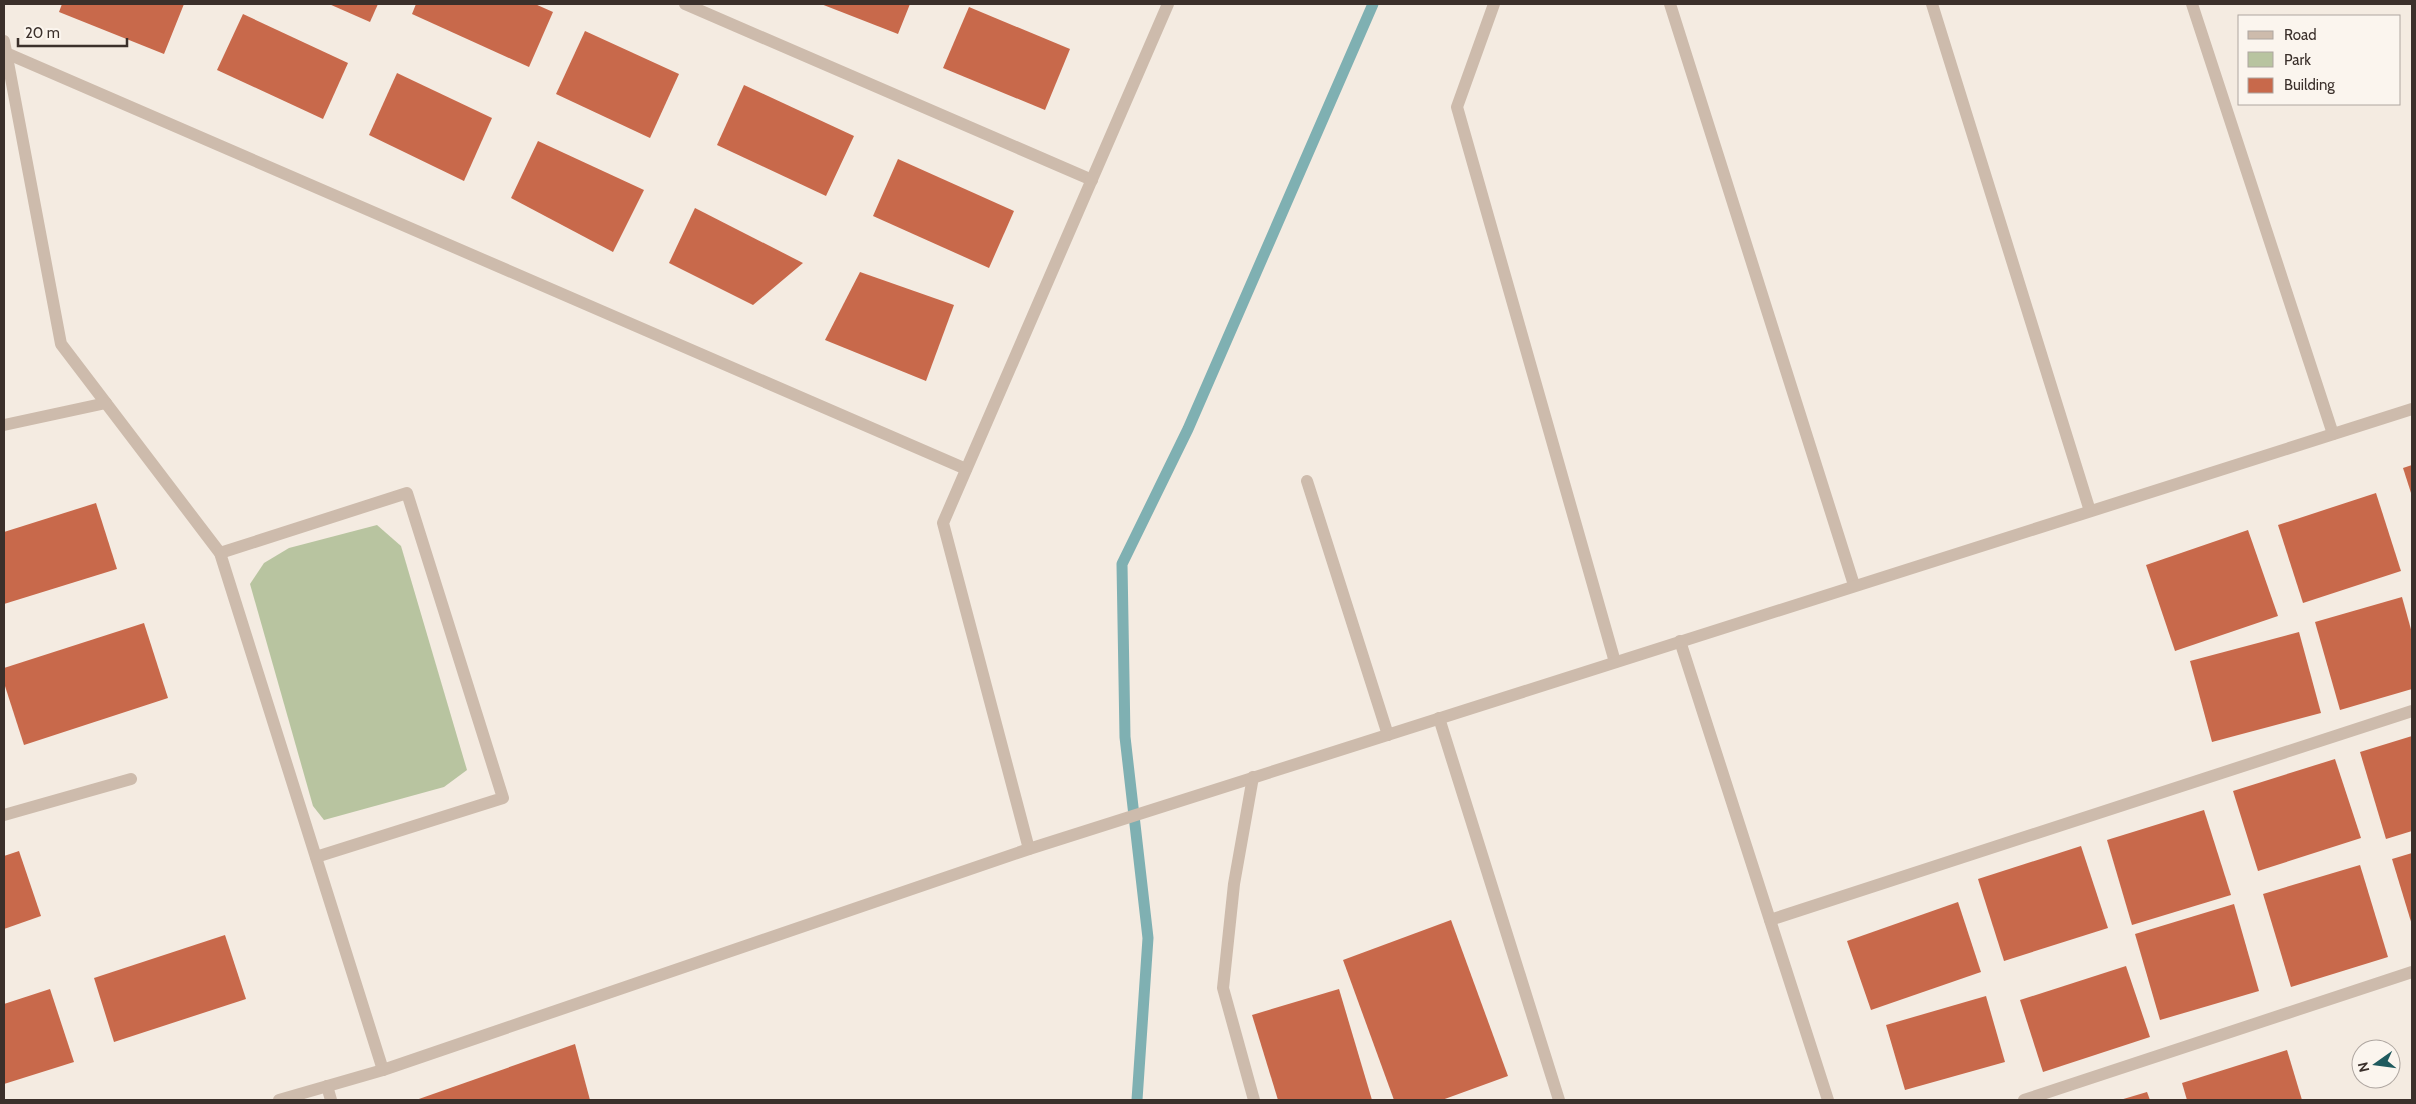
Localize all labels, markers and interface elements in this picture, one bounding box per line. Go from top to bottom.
scale bar [18,15,126,47]
legend [2238,15,2401,105]
text: 20 m [25,24,60,42]
text: Road [2284,26,2317,44]
text: Park [2284,51,2311,69]
text: Building [2284,76,2335,94]
north arrow [2351,1039,2401,1089]
text: N [2353,1060,2373,1074]

